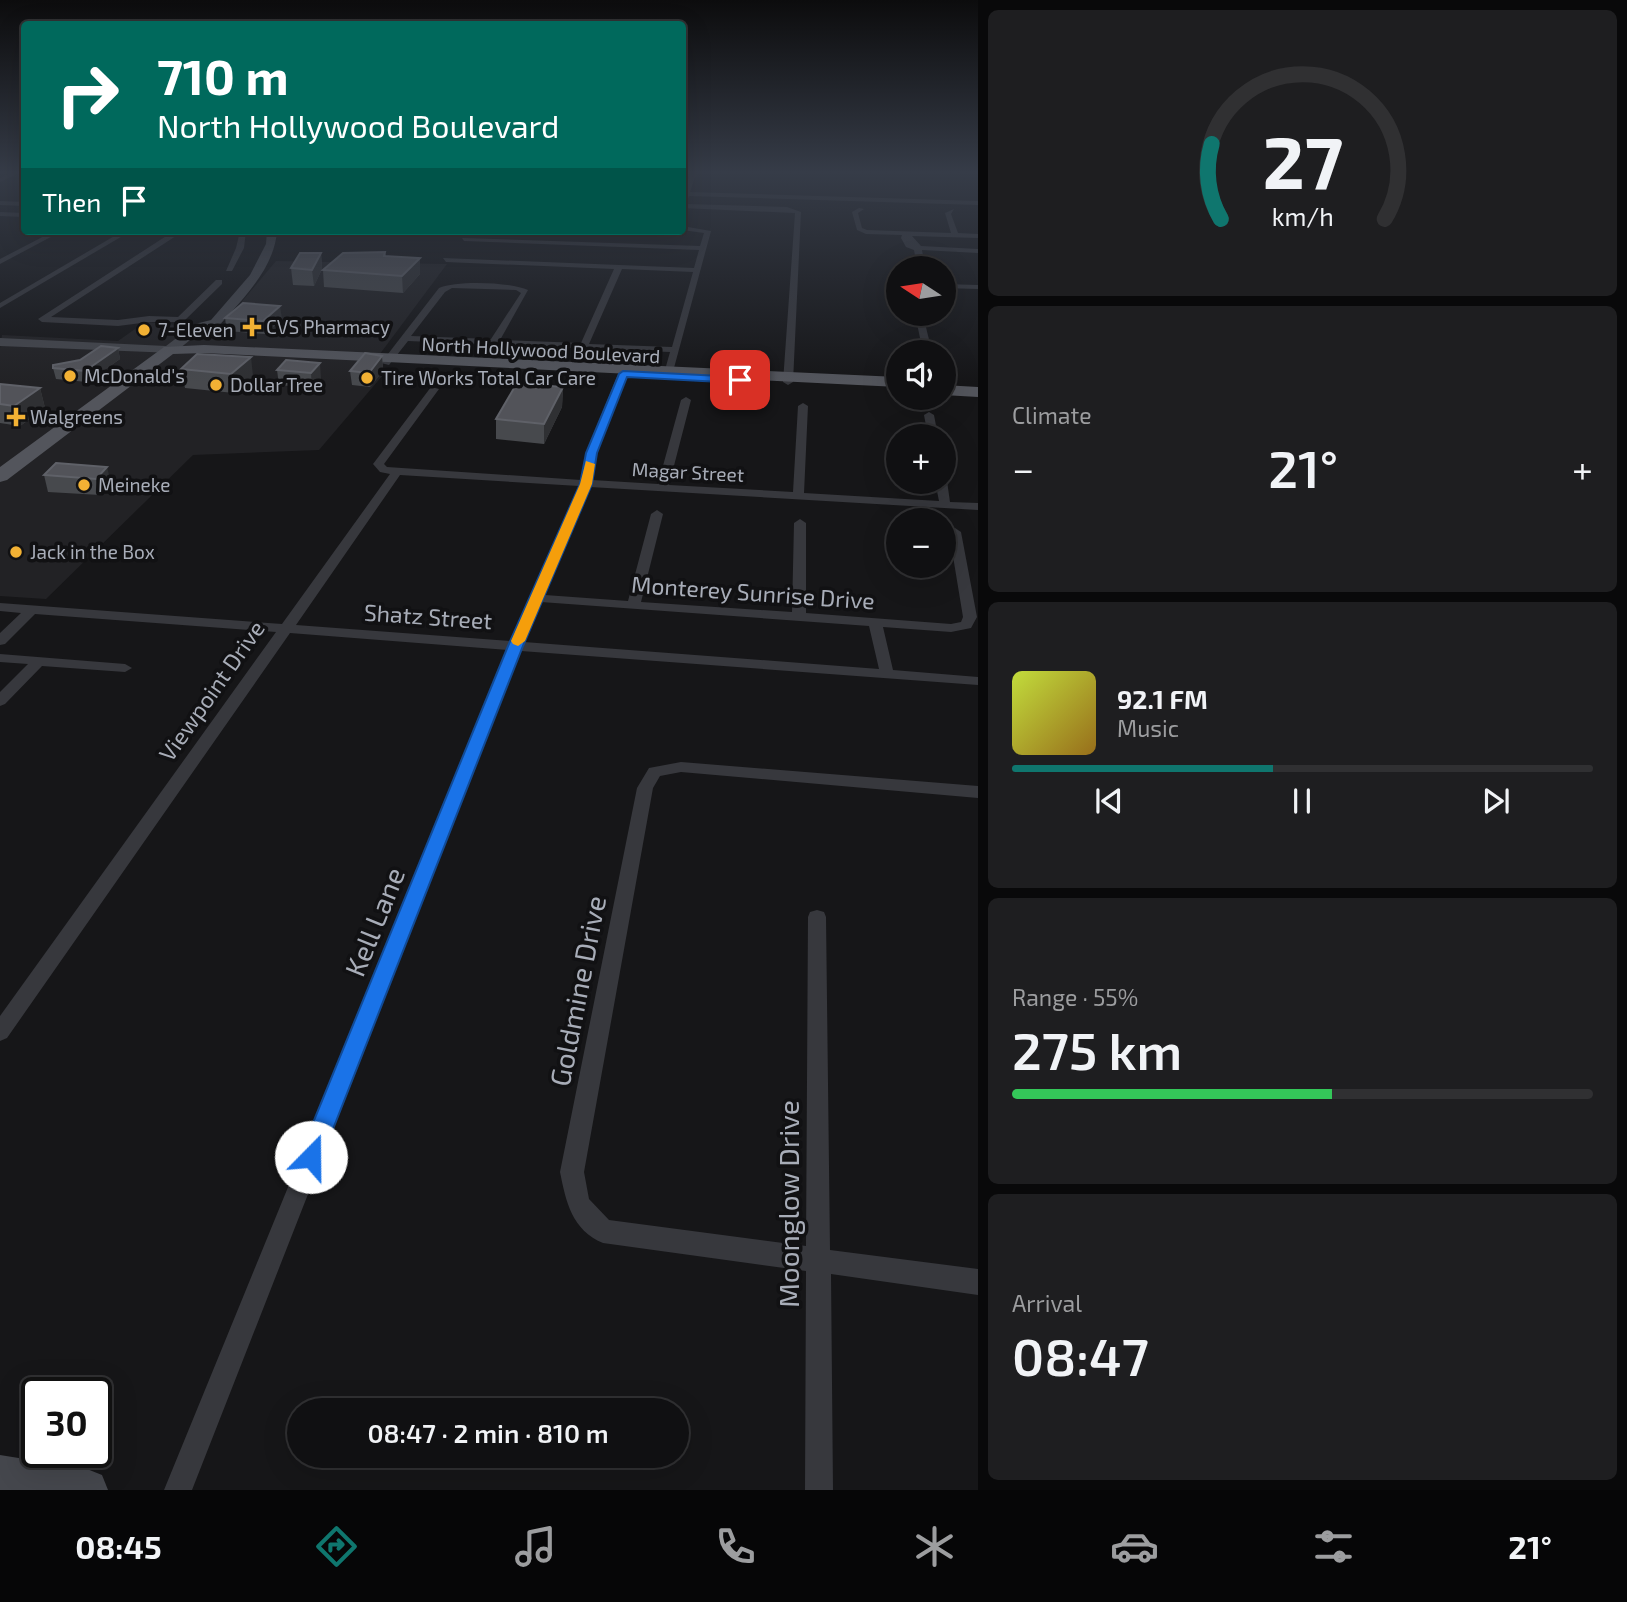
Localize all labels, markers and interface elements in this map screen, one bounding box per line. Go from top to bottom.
text: 710 m [157,46,289,105]
icon: right [42,49,133,140]
text: North Hollywood Boulevard [157,106,559,144]
text: 27 [1262,116,1343,204]
icon: arrive [115,182,153,220]
text: Then [42,186,101,217]
text: km/h [1271,201,1334,231]
north arrow [886,256,956,326]
map controls [886,256,956,578]
place label: CVS Pharmacy [266,315,390,338]
place label: 7-Eleven [158,318,234,341]
marker: CVS Pharmacy [244,319,260,335]
marker: 7-Eleven [136,322,152,338]
street label: North Hollywood Boulevard [421,332,661,367]
button: sound [886,340,956,410]
pin [710,350,770,410]
icon: arrive [721,361,759,399]
place label: McDonald's [84,364,185,387]
place label: Tire Works Total Car Care [381,366,596,389]
marker: McDonald's [62,368,78,384]
marker: Tire Works Total Car Care [359,370,375,386]
place label: Dollar Tree [230,373,323,396]
marker: Dollar Tree [208,377,224,393]
text: Climate [1012,401,1092,429]
place label: Walgreens [30,405,123,428]
marker: Walgreens [8,409,24,425]
button: + [886,424,956,494]
text: 21° [1268,436,1338,498]
text: − [1012,445,1034,491]
text: + [1572,445,1593,491]
street label: Magar Street [631,457,745,486]
place label: Meineke [98,473,170,496]
marker: Meineke [76,477,92,493]
button: − [886,508,956,578]
place label: Jack in the Box [30,540,155,563]
marker: Jack in the Box [8,544,24,560]
street label: Monterey Sunrise Drive [630,570,876,614]
street label: Shatz Street [363,598,493,634]
street label: Viewpoint Drive [152,615,270,766]
text: 92.1 FM [1117,683,1208,714]
text: Music [1117,714,1179,742]
icon: previous [1090,782,1128,820]
icon: pause [1283,782,1321,820]
icon: next [1477,782,1515,820]
street label: Kell Lane [337,862,411,981]
street label: Goldmine Drive [542,893,612,1089]
text: Range · 55% [1012,983,1138,1011]
text: 275 km [1012,1018,1182,1080]
street label: Moonglow Drive [771,1100,805,1308]
position arrow [274,1120,348,1194]
text: Arrival [1012,1289,1082,1317]
text: 08:47 [1012,1324,1149,1386]
speed limit sign: 30 [21,1377,112,1468]
text: 08:47 · 2 min · 810 m [367,1417,609,1448]
icon: directions [312,1522,361,1571]
icon: music [511,1522,560,1571]
icon: phone [711,1522,760,1571]
icon: climate [910,1522,959,1571]
icon: car [1110,1522,1159,1571]
icon: filters [1309,1522,1358,1571]
text: 08:45 [75,1527,162,1565]
text: 21° [1508,1527,1552,1565]

